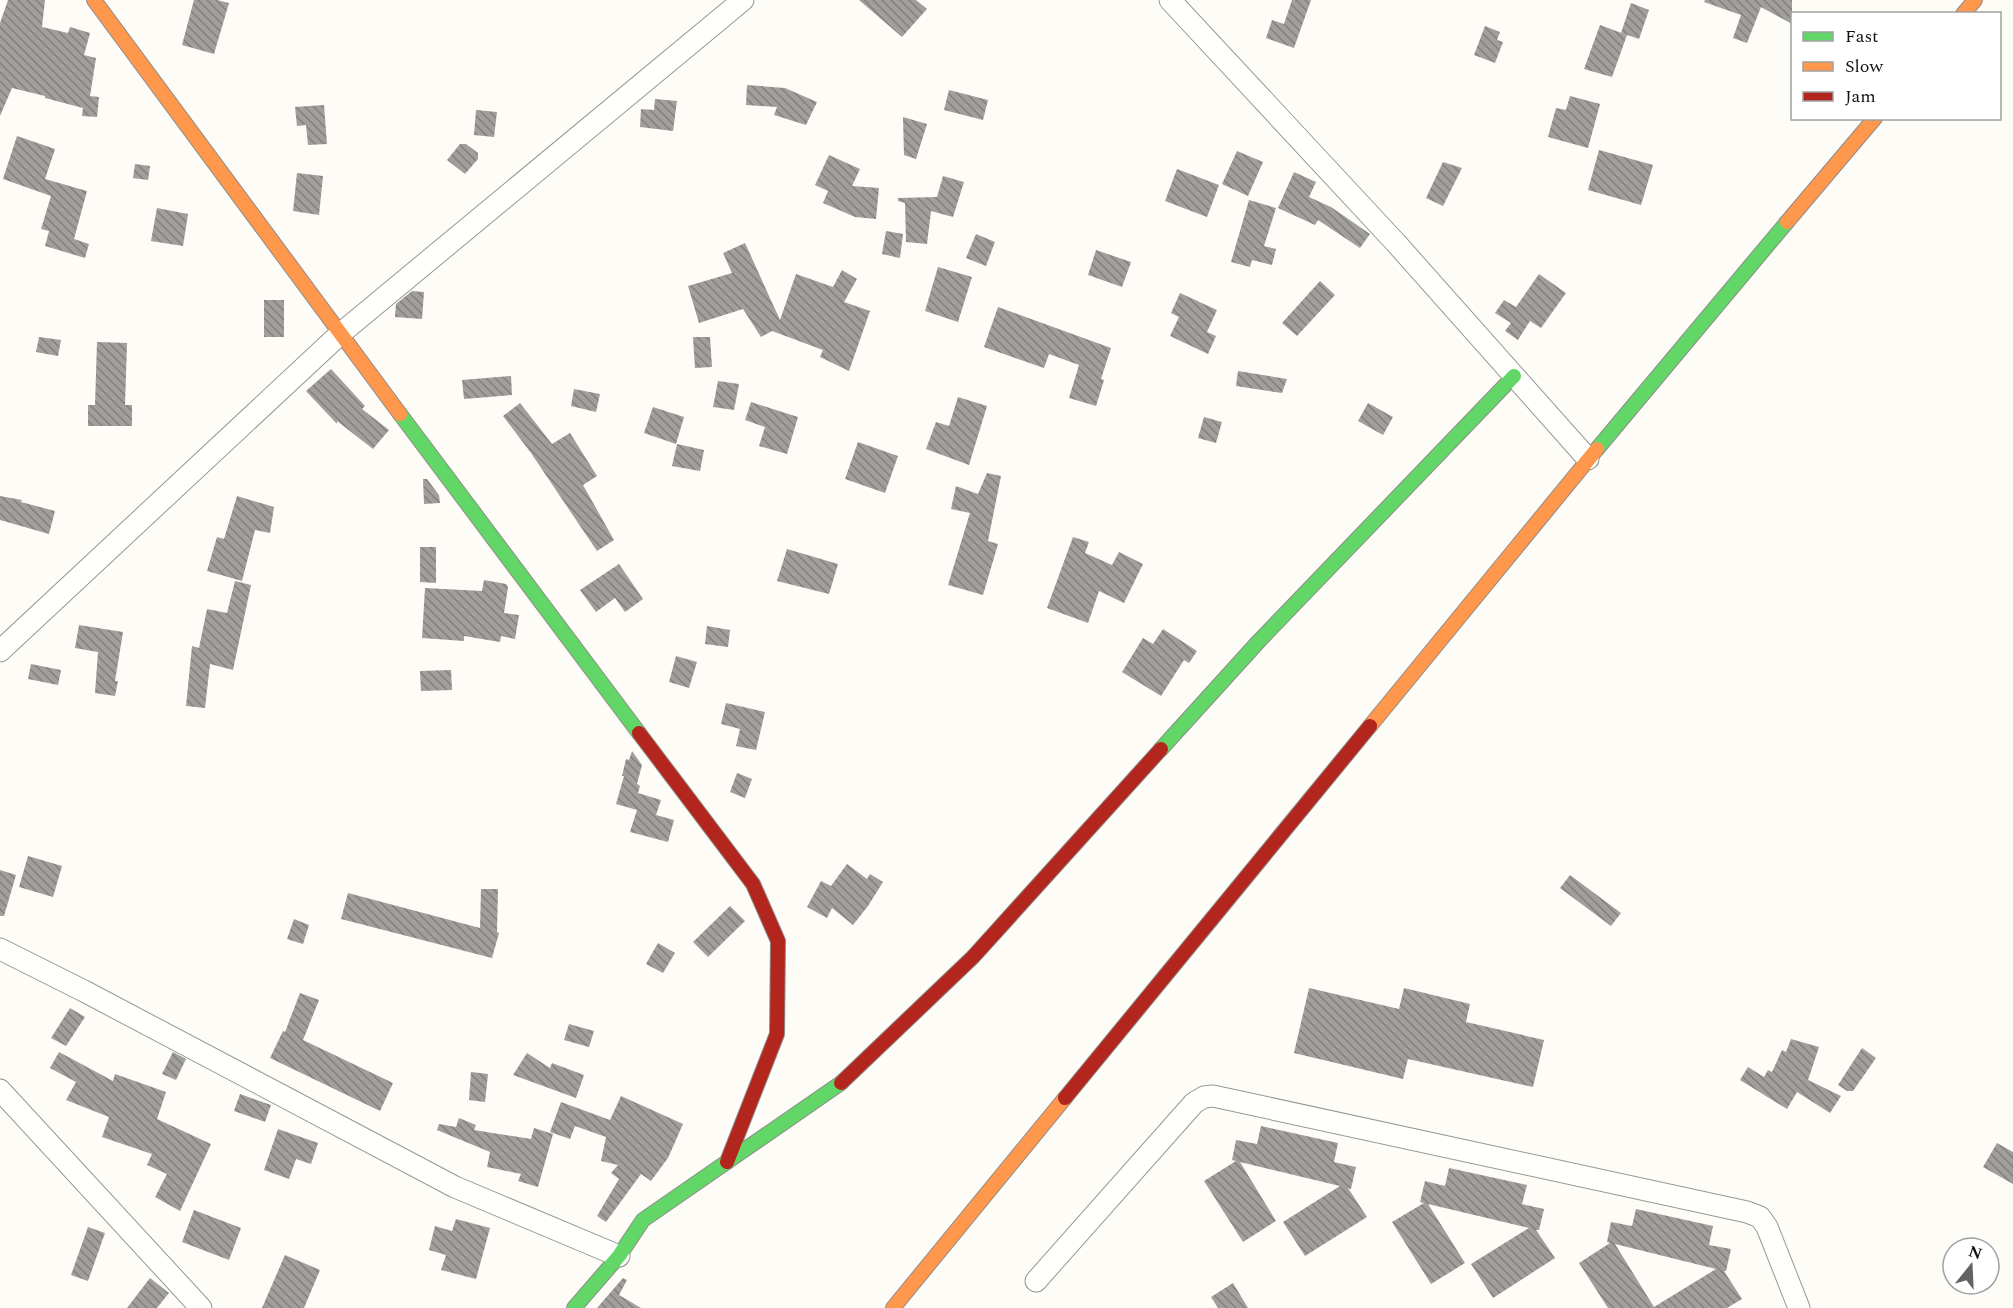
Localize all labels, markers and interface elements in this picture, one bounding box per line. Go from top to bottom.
legend [1791,12,2001,120]
text: Fast [1845,23,1878,50]
text: Slow [1845,53,1884,80]
text: Jam [1845,83,1876,110]
north arrow [1941,1236,2001,1296]
text: N [1965,1239,1985,1266]

